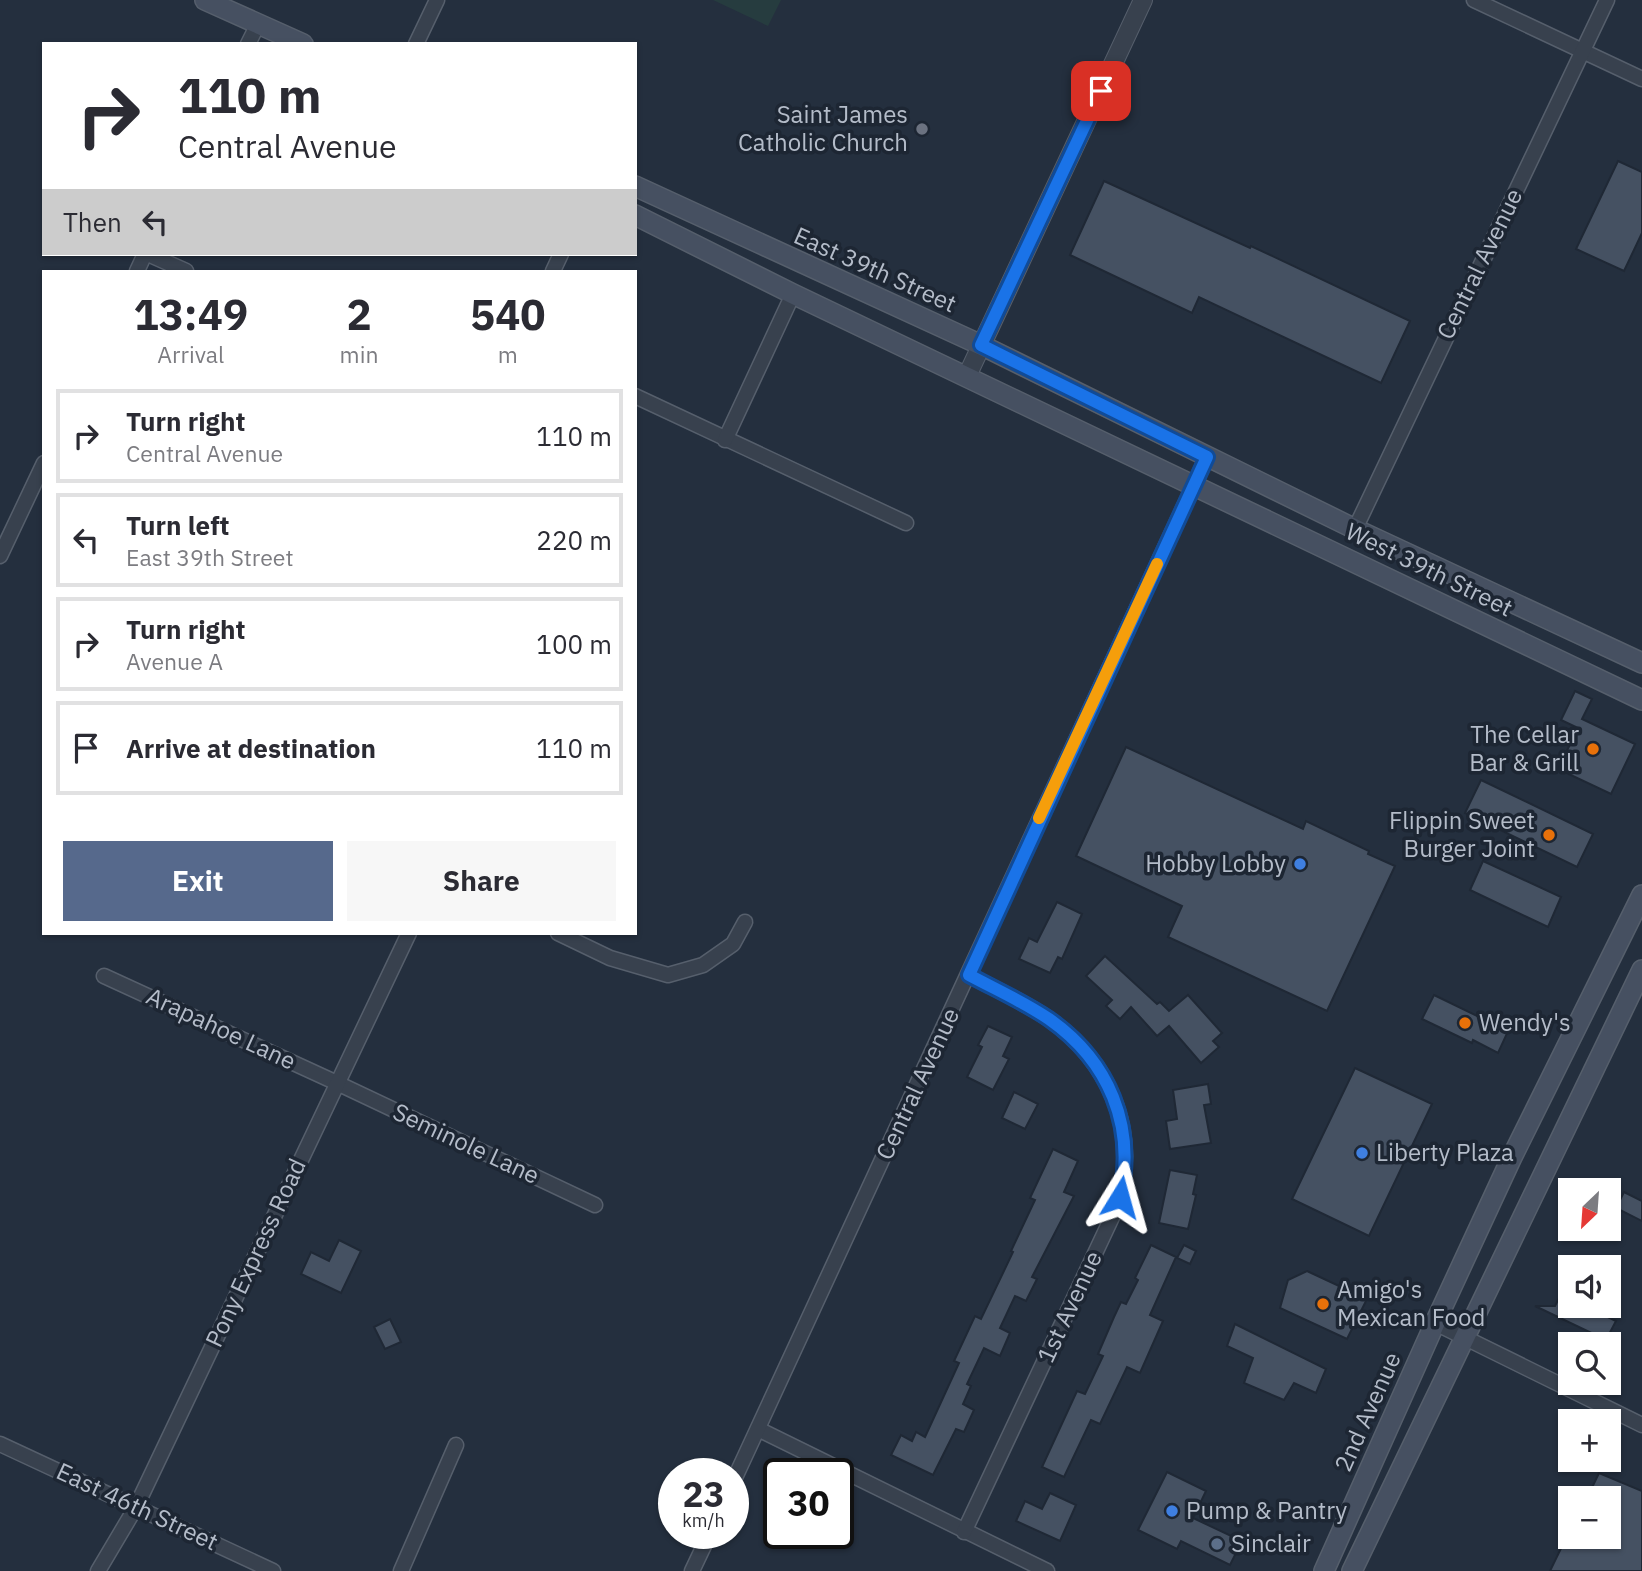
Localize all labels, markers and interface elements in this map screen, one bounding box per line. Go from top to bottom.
pin [1071,61,1131,121]
text: 110 m [178,63,322,126]
icon: right [63,70,154,161]
icon: arrive [1082,72,1120,110]
place label: Saint James Catholic Church [738,98,908,158]
marker: Saint James Catholic Church [914,121,930,137]
text: Central Avenue [178,125,397,167]
street label: Central Avenue [1429,183,1529,344]
icon: left [136,203,174,241]
text: Then [63,205,122,239]
street label: East 39th Street [789,219,962,319]
text: 13:49 [133,287,248,342]
text: 2 [346,287,372,342]
text: 540 [470,287,546,342]
text: Arrival [157,339,224,369]
text: min [340,339,378,369]
text: m [498,339,518,369]
text: Turn right [126,404,245,438]
icon: right [67,417,105,455]
text: 110 m [536,419,612,453]
text: Central Avenue [126,438,283,468]
text: Turn left [126,508,229,542]
street label: West 39th Street [1341,515,1518,623]
icon: left [67,521,105,559]
text: 220 m [536,523,612,557]
text: East 39th Street [126,542,294,572]
text: Turn right [126,612,245,646]
icon: right [67,625,105,663]
text: 100 m [536,627,612,661]
text: Avenue A [126,646,223,676]
place label: The Cellar Bar & Grill [1469,718,1579,778]
icon: arrive [67,729,105,767]
text: Arrive at destination [126,731,376,765]
text: 110 m [536,731,612,765]
marker: The Cellar Bar & Grill [1585,741,1601,757]
place label: Flippin Sweet Burger Joint [1389,804,1535,864]
marker: Flippin Sweet Burger Joint [1541,827,1557,843]
button: Exit [63,841,333,921]
button: Share [347,841,616,921]
place label: Hobby Lobby [1145,847,1286,879]
marker: Hobby Lobby [1292,856,1308,872]
street label: Arapahoe Lane [142,980,301,1077]
street label: Central Avenue [868,1002,966,1165]
place label: Wendy's [1479,1006,1571,1038]
marker: Wendy's [1457,1015,1473,1031]
street label: Seminole Lane [388,1095,545,1191]
place label: Liberty Plaza [1376,1136,1514,1168]
marker: Liberty Plaza [1354,1145,1370,1161]
street label: Pony Express Road [197,1153,313,1352]
position arrow [1083,1160,1157,1234]
north arrow [1558,1178,1620,1241]
map controls [1558,1178,1621,1549]
street label: 1st Avenue [1029,1245,1109,1368]
button: sound [1558,1255,1621,1318]
place label: Amigo's Mexican Food [1337,1273,1485,1333]
marker: Amigo's Mexican Food [1315,1296,1331,1312]
button: search [1558,1332,1621,1395]
street label: 2nd Avenue [1326,1347,1408,1476]
button: + [1558,1409,1621,1472]
street label: East 46th Street [51,1455,223,1558]
speed limit sign: 30 [763,1458,854,1549]
text: 23 [682,1471,725,1517]
button: − [1558,1486,1621,1549]
place label: Pump & Pantry [1186,1494,1347,1526]
marker: Pump & Pantry [1164,1503,1180,1519]
text: km/h [682,1509,725,1532]
place label: Sinclair [1231,1527,1311,1559]
marker: Sinclair [1209,1536,1225,1552]

